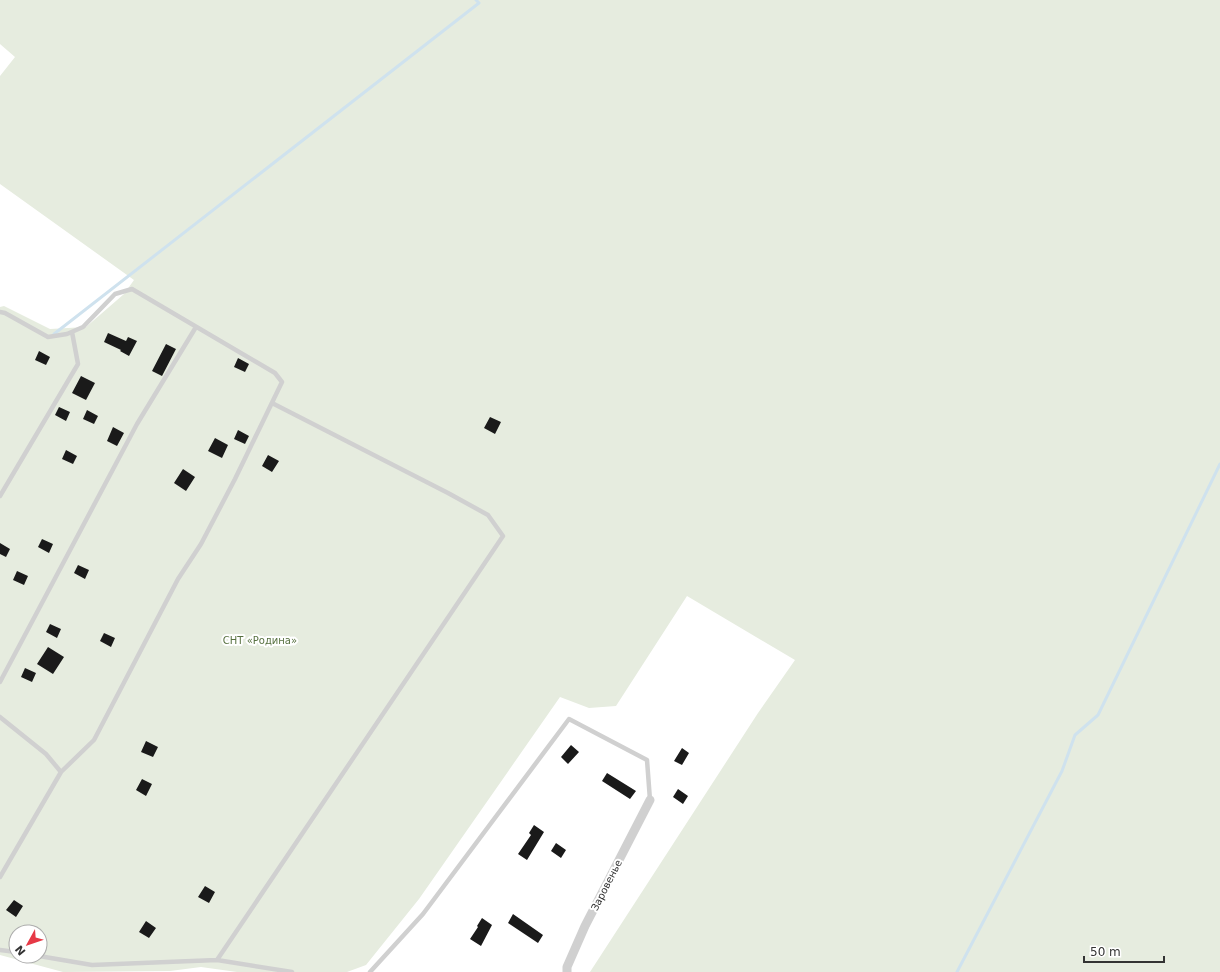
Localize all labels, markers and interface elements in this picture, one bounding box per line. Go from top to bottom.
park label: СНТ «Родина» [223,635,297,646]
street label: Заровенье [589,858,624,913]
north arrow [8,924,48,964]
scale bar [1084,938,1164,964]
text: N [13,942,29,958]
text: 50 m [1090,945,1121,959]

